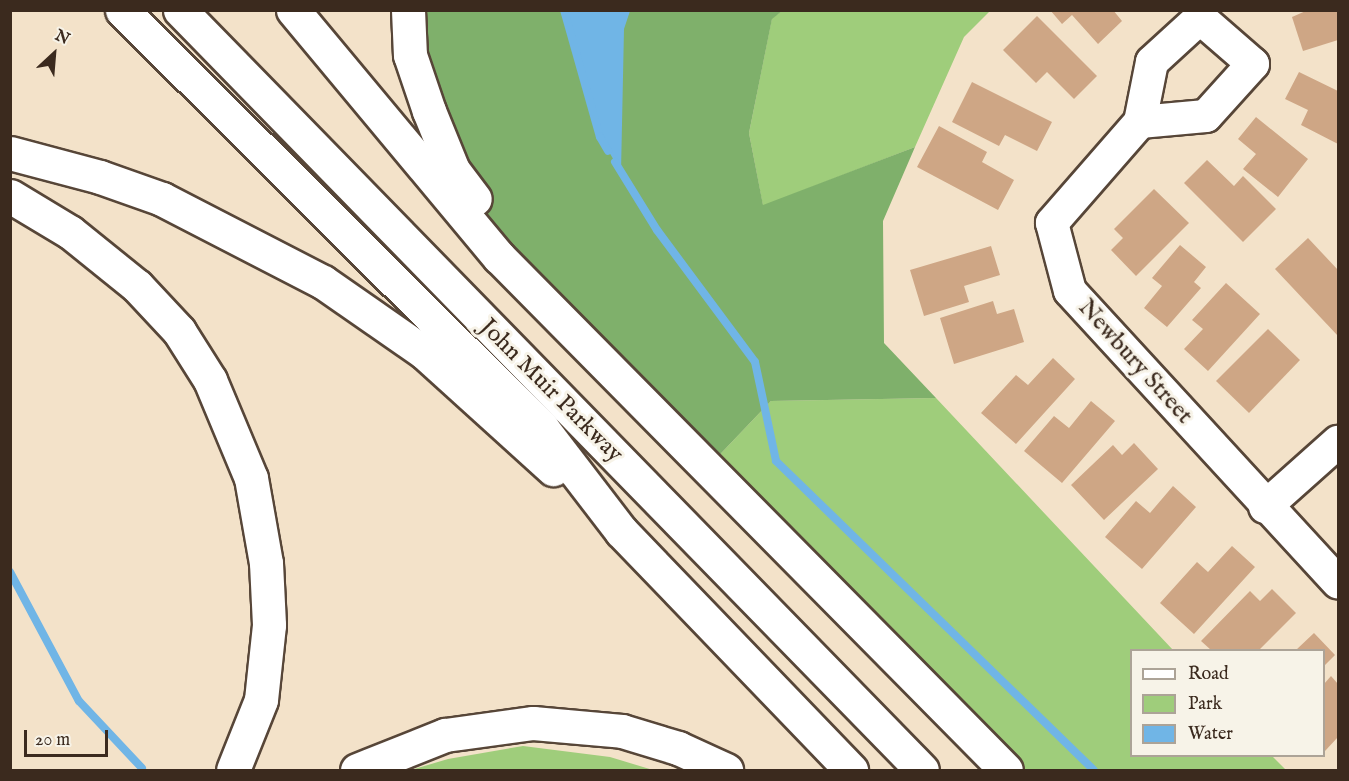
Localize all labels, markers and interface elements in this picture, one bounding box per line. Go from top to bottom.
north arrow [24,24,84,84]
text: N [51,26,72,50]
street label: Newbury Street [1072,294,1198,430]
street label: John Muir Parkway [473,313,629,469]
legend [1130,649,1325,757]
text: Road [1188,663,1229,686]
text: Park [1188,693,1222,716]
scale bar [27,718,111,756]
text: Water [1188,723,1233,746]
text: 20 m [35,729,70,752]

